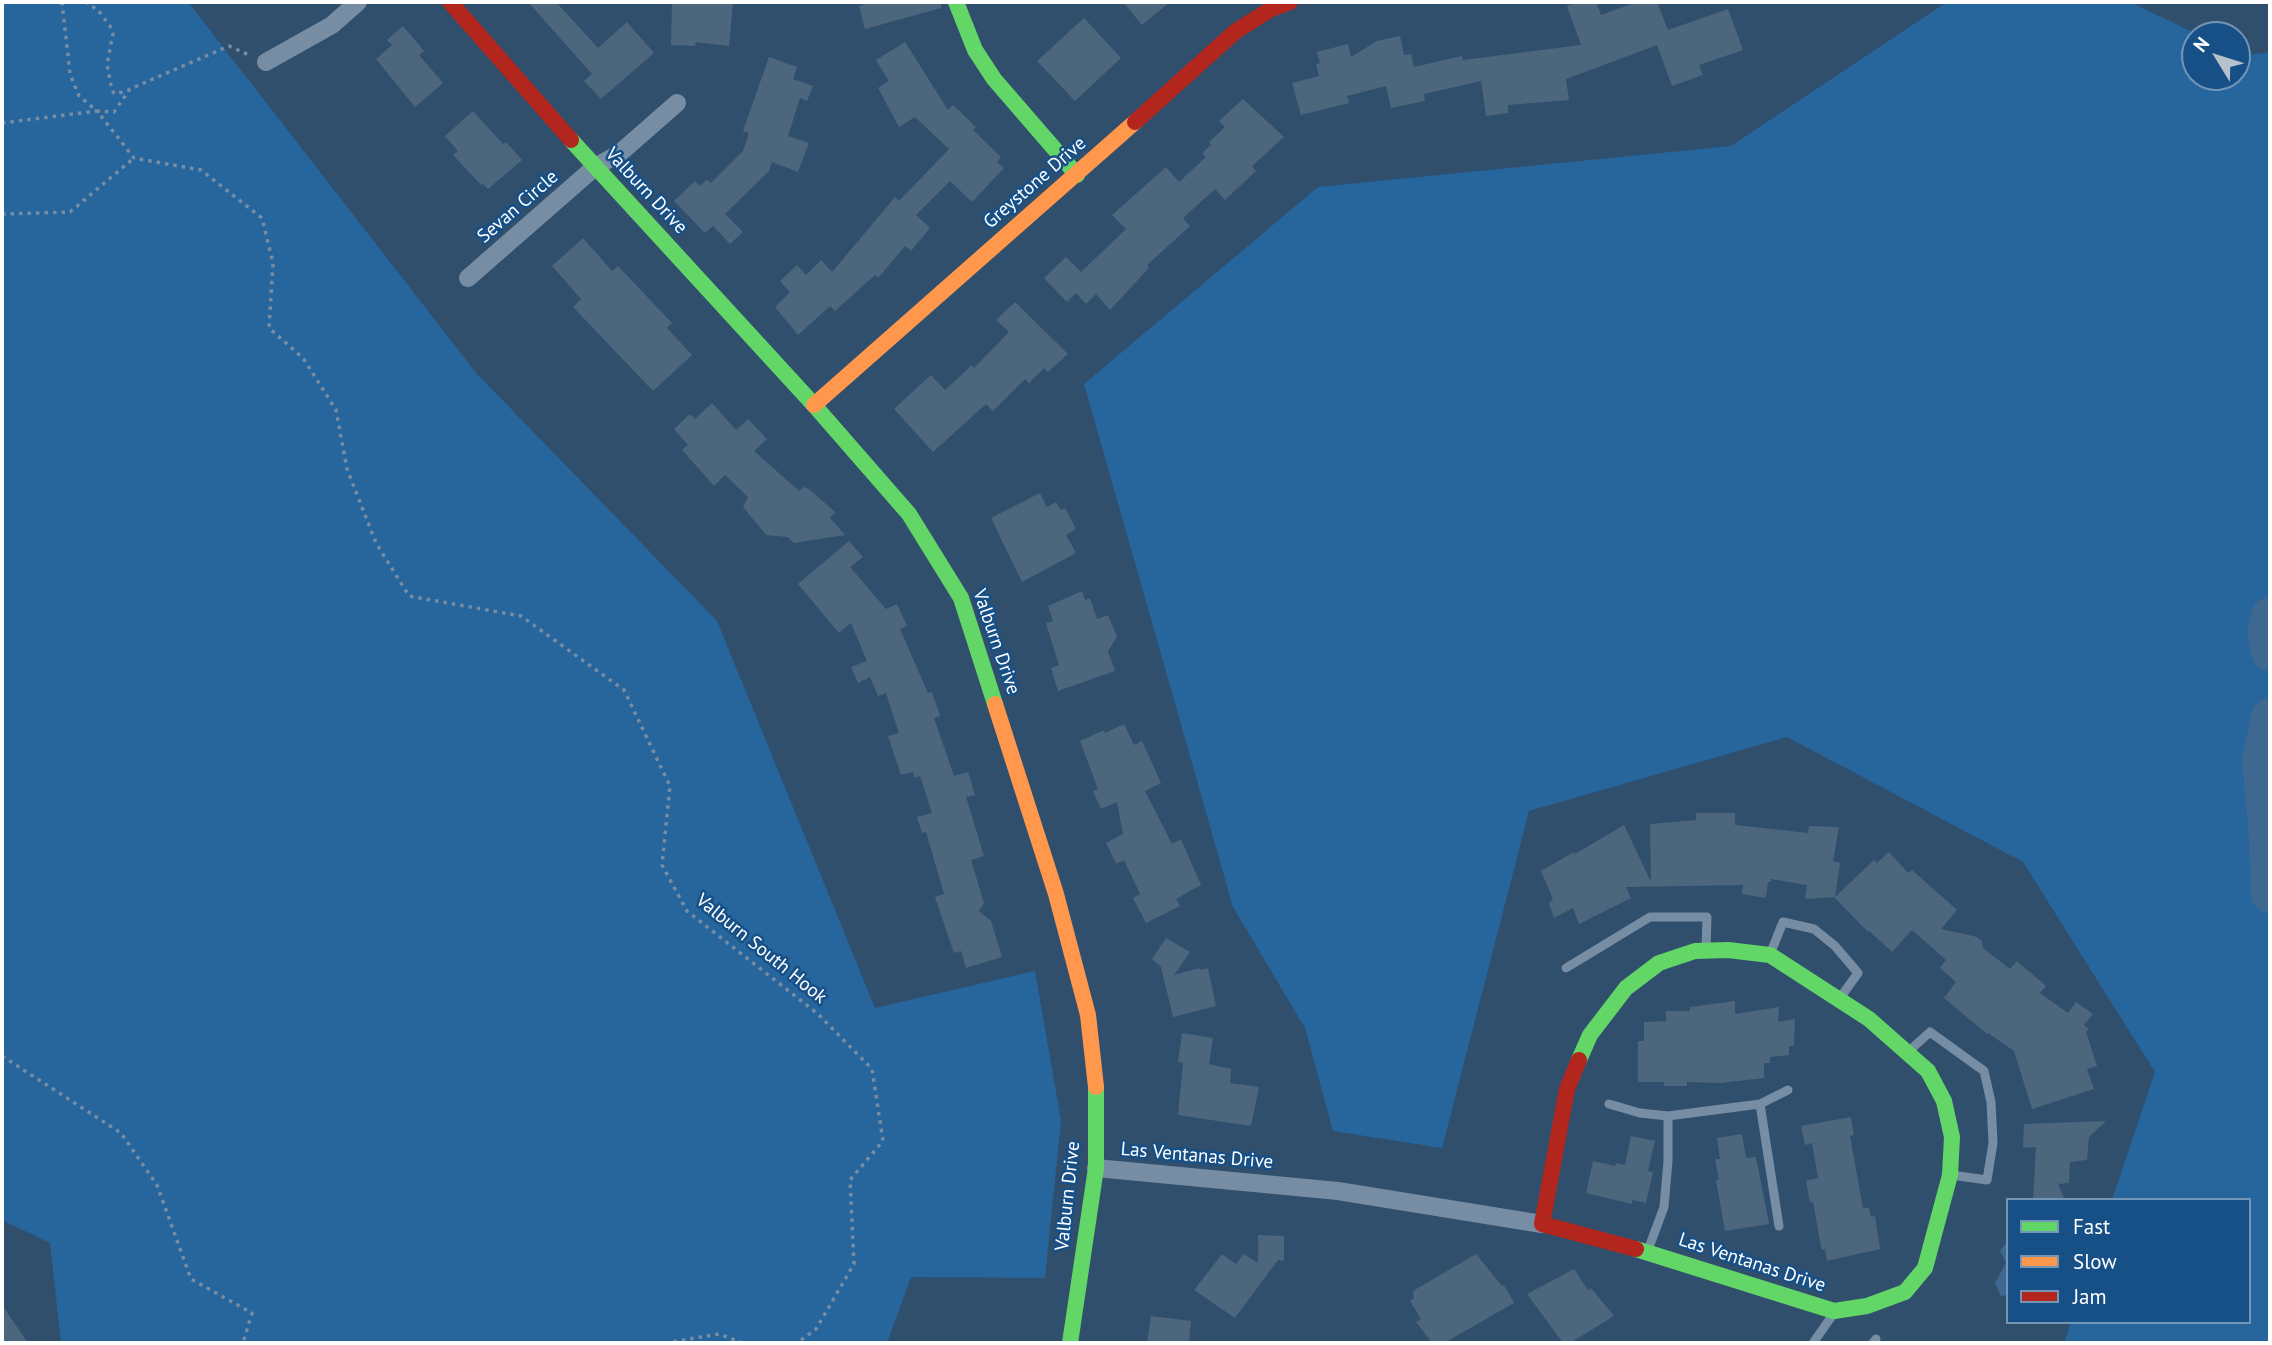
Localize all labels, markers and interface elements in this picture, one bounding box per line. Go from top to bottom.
north arrow [2181,21,2251,91]
text: N [2188,32,2214,57]
street label: Greystone Drive [979,132,1091,234]
street label: Valburn Drive [600,143,692,239]
street label: Sevan Circle [473,166,563,248]
street label: Valburn Drive [967,586,1025,698]
street label: Valburn South Hook [691,889,831,1009]
street label: Las Ventanas Drive [1120,1138,1274,1174]
street label: Valburn Drive [1051,1140,1085,1252]
legend [2006,1198,2251,1324]
text: Fast [2073,1213,2110,1240]
street label: Las Ventanas Drive [1676,1229,1828,1297]
text: Slow [2073,1248,2117,1275]
text: Jam [2073,1283,2107,1310]

